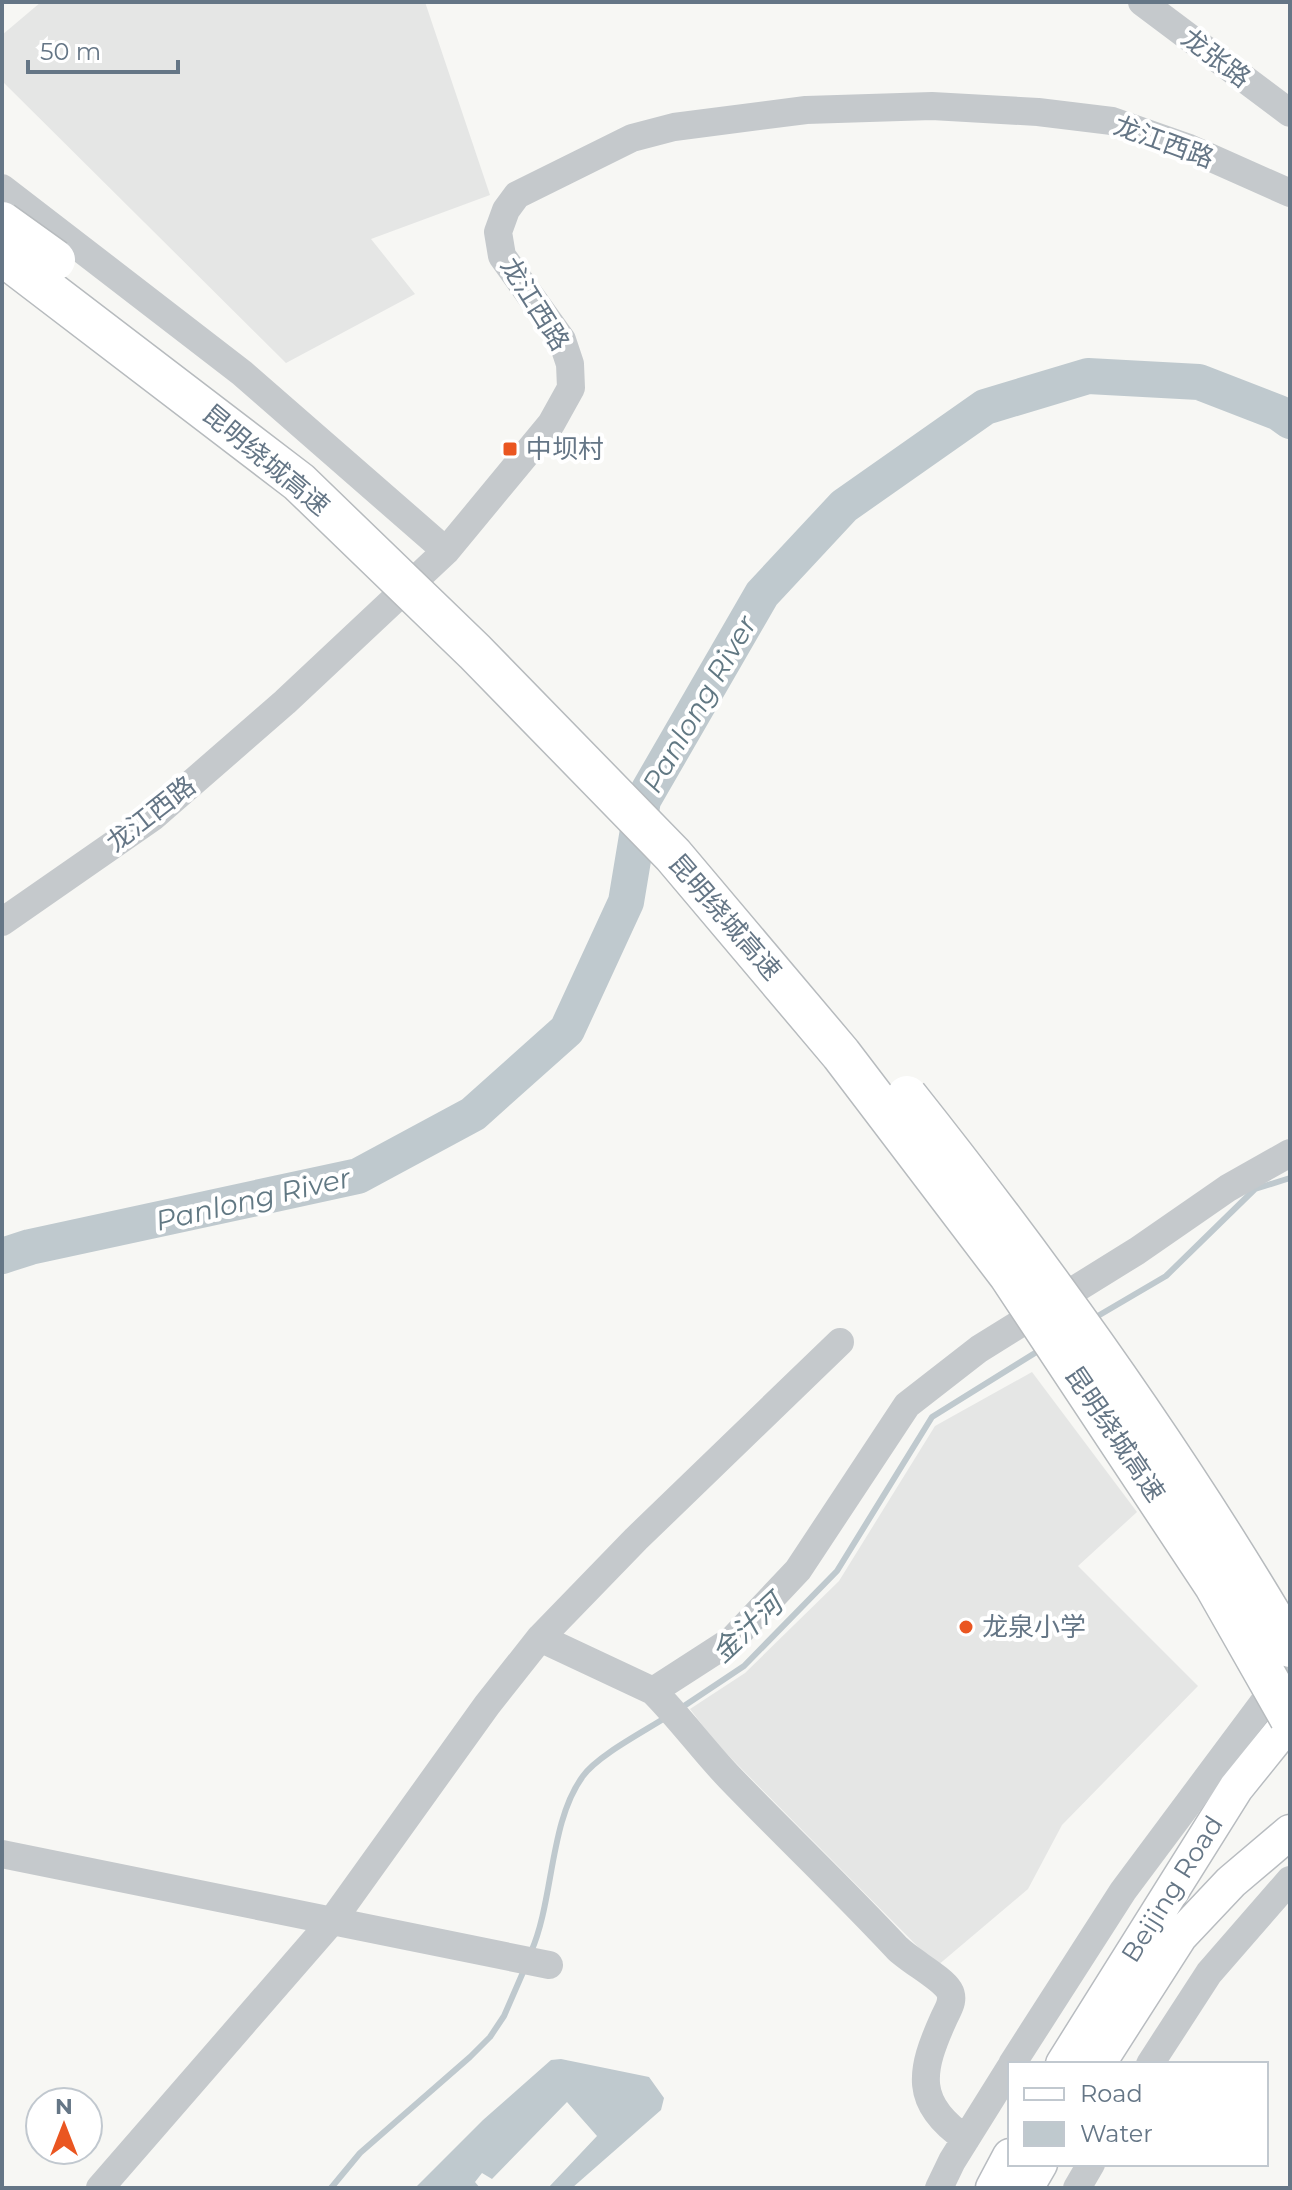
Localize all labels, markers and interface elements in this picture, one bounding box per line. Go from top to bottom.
street label: 龙张路 [1175,22,1257,94]
scale bar [28,24,178,74]
text: 50 m [40,37,101,66]
street label: 龙江西路 [1110,109,1218,175]
street label: 龙江西路 [494,251,576,357]
street label: 昆明绕城高速 [196,398,336,522]
place label: 中坝村 [526,433,604,465]
marker: 中坝村 [501,440,519,458]
water label: Panlong River [635,609,764,799]
street label: 龙江西路 [100,769,202,859]
street label: 昆明绕城高速 [662,848,788,986]
water label: Panlong River [152,1160,354,1238]
street label: 昆明绕城高速 [1058,1360,1172,1508]
water label: 金汁河 [705,1584,793,1669]
place label: 龙泉小学 [982,1611,1086,1643]
marker: 龙泉小学 [957,1618,975,1636]
street label: Beijing Road [1114,1810,1230,1968]
legend [1008,2062,1268,2166]
text: Road [1080,2079,1143,2108]
north arrow [24,2086,104,2166]
text: N [55,2093,73,2120]
text: Water [1080,2119,1153,2148]

